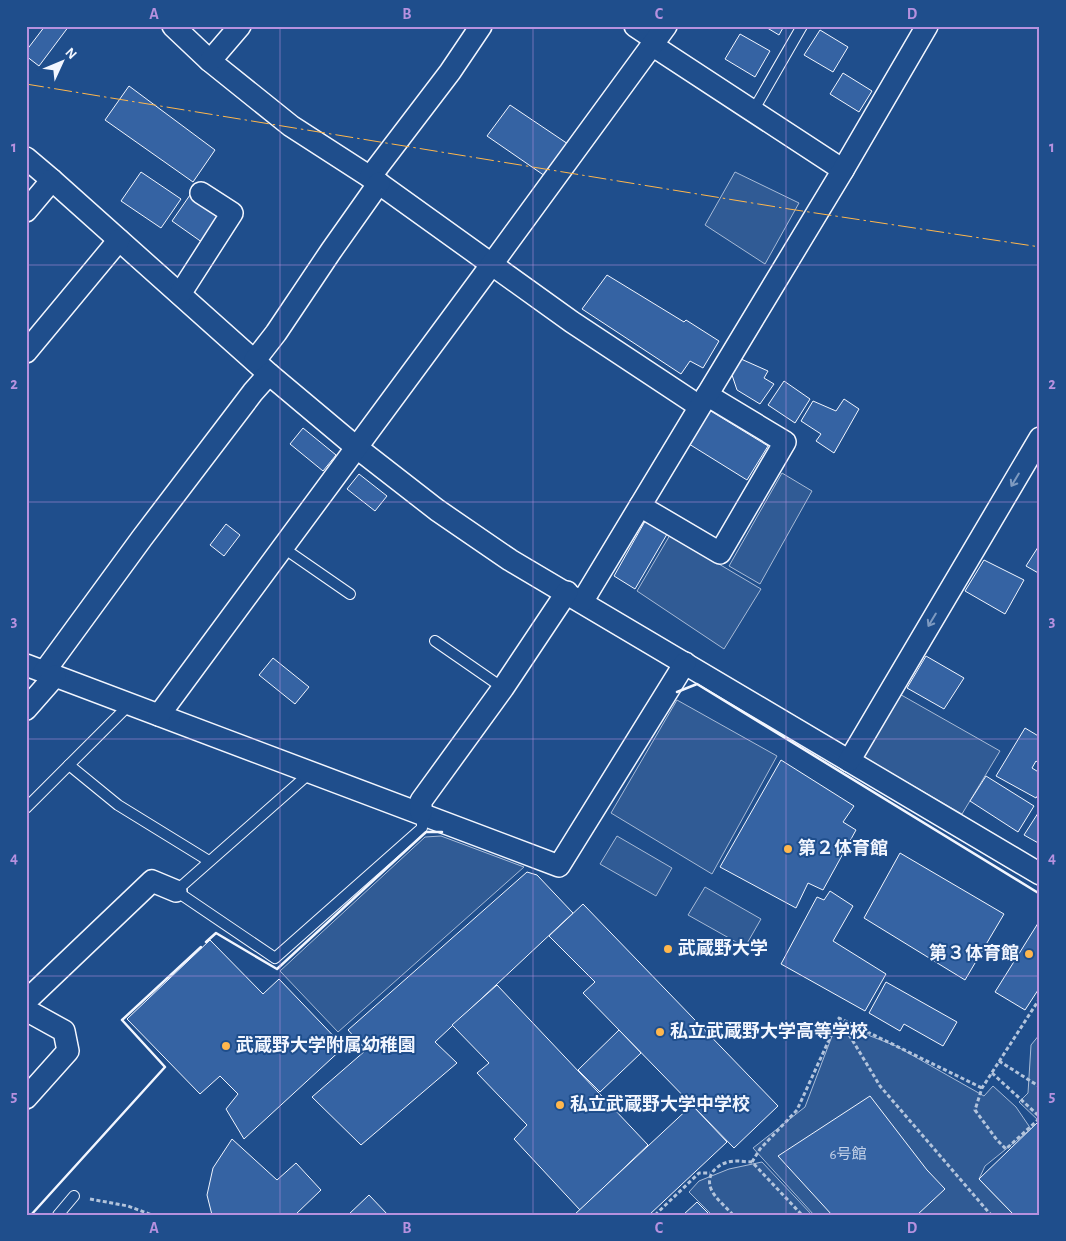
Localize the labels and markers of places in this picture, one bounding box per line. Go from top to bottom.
place label: 第２体育館 [798,838,888,858]
marker: 第２体育館 [782,843,794,855]
place label: 武蔵野大学 [678,938,768,958]
marker: 武蔵野大学 [662,943,674,955]
place label: 第３体育館 [929,943,1019,963]
marker: 第３体育館 [1023,948,1035,960]
place label: 私立武蔵野大学高等学校 [670,1021,868,1041]
marker: 私立武蔵野大学高等学校 [654,1026,666,1038]
place label: 武蔵野大学附属幼稚園 [236,1035,416,1055]
marker: 武蔵野大学附属幼稚園 [220,1040,232,1052]
place label: 私立武蔵野大学中学校 [570,1094,750,1114]
marker: 私立武蔵野大学中学校 [554,1099,566,1111]

